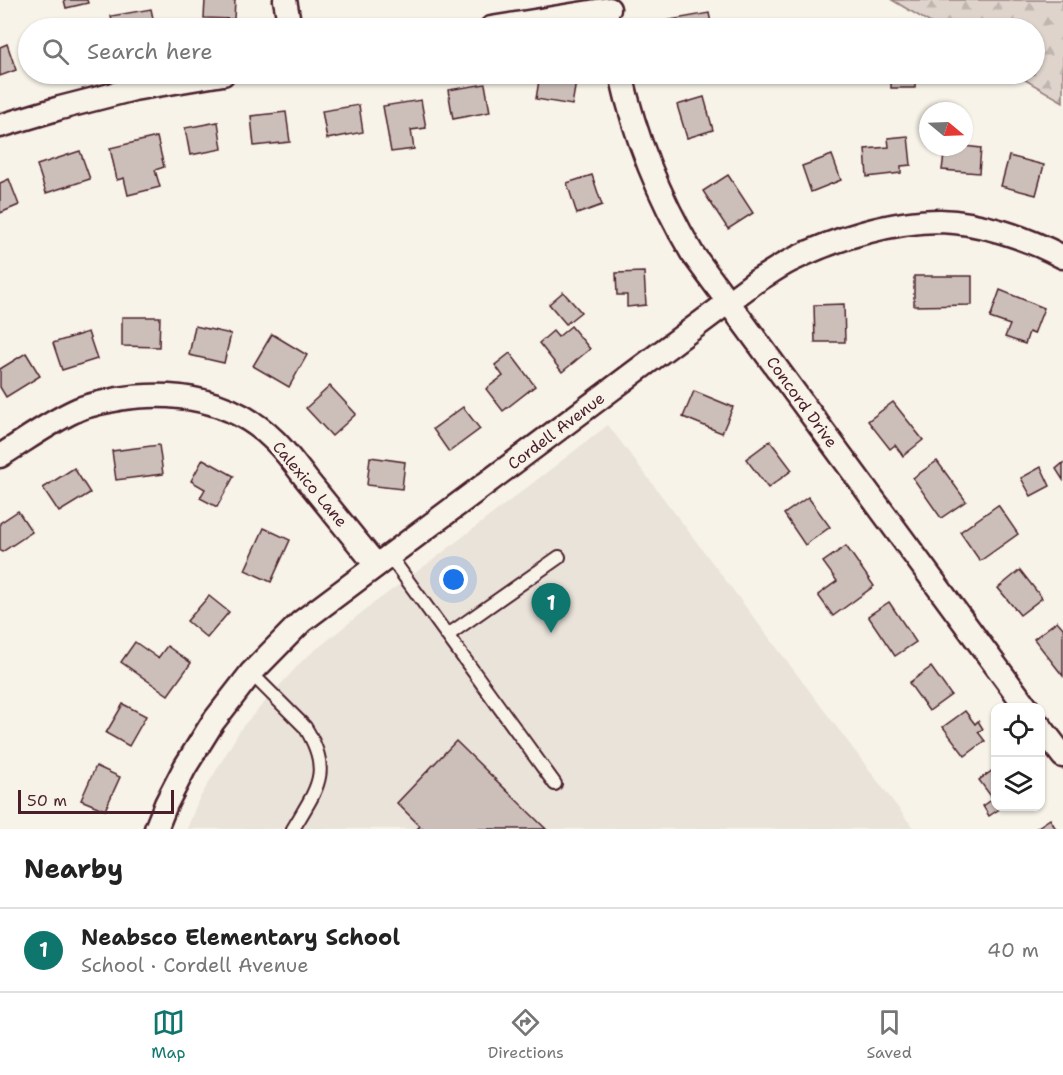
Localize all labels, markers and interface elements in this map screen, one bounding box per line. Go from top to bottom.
search box [18,18,1045,84]
icon: search [39,35,72,68]
text: Search here [87,37,213,66]
north arrow [919,102,973,156]
street label: Concord Drive [762,352,842,452]
street label: Cordell Avenue [503,388,609,474]
street label: Calexico Lane [268,437,352,531]
your location [439,565,468,594]
pin: 1 [532,584,570,633]
map controls [991,703,1045,811]
button: locate [991,703,1045,757]
button: layers [991,757,1045,811]
scale bar [18,787,174,814]
text: 50 m [27,790,67,811]
text: Nearby [24,851,123,886]
text: Neabsco Elementary School [81,923,400,952]
text: 1 [39,937,48,963]
text: 40 m [987,937,1039,963]
text: School · Cordell Avenue [81,952,309,978]
tab: Map [151,1006,185,1063]
tab: Directions [488,1006,564,1063]
tab: Saved [866,1006,912,1063]

